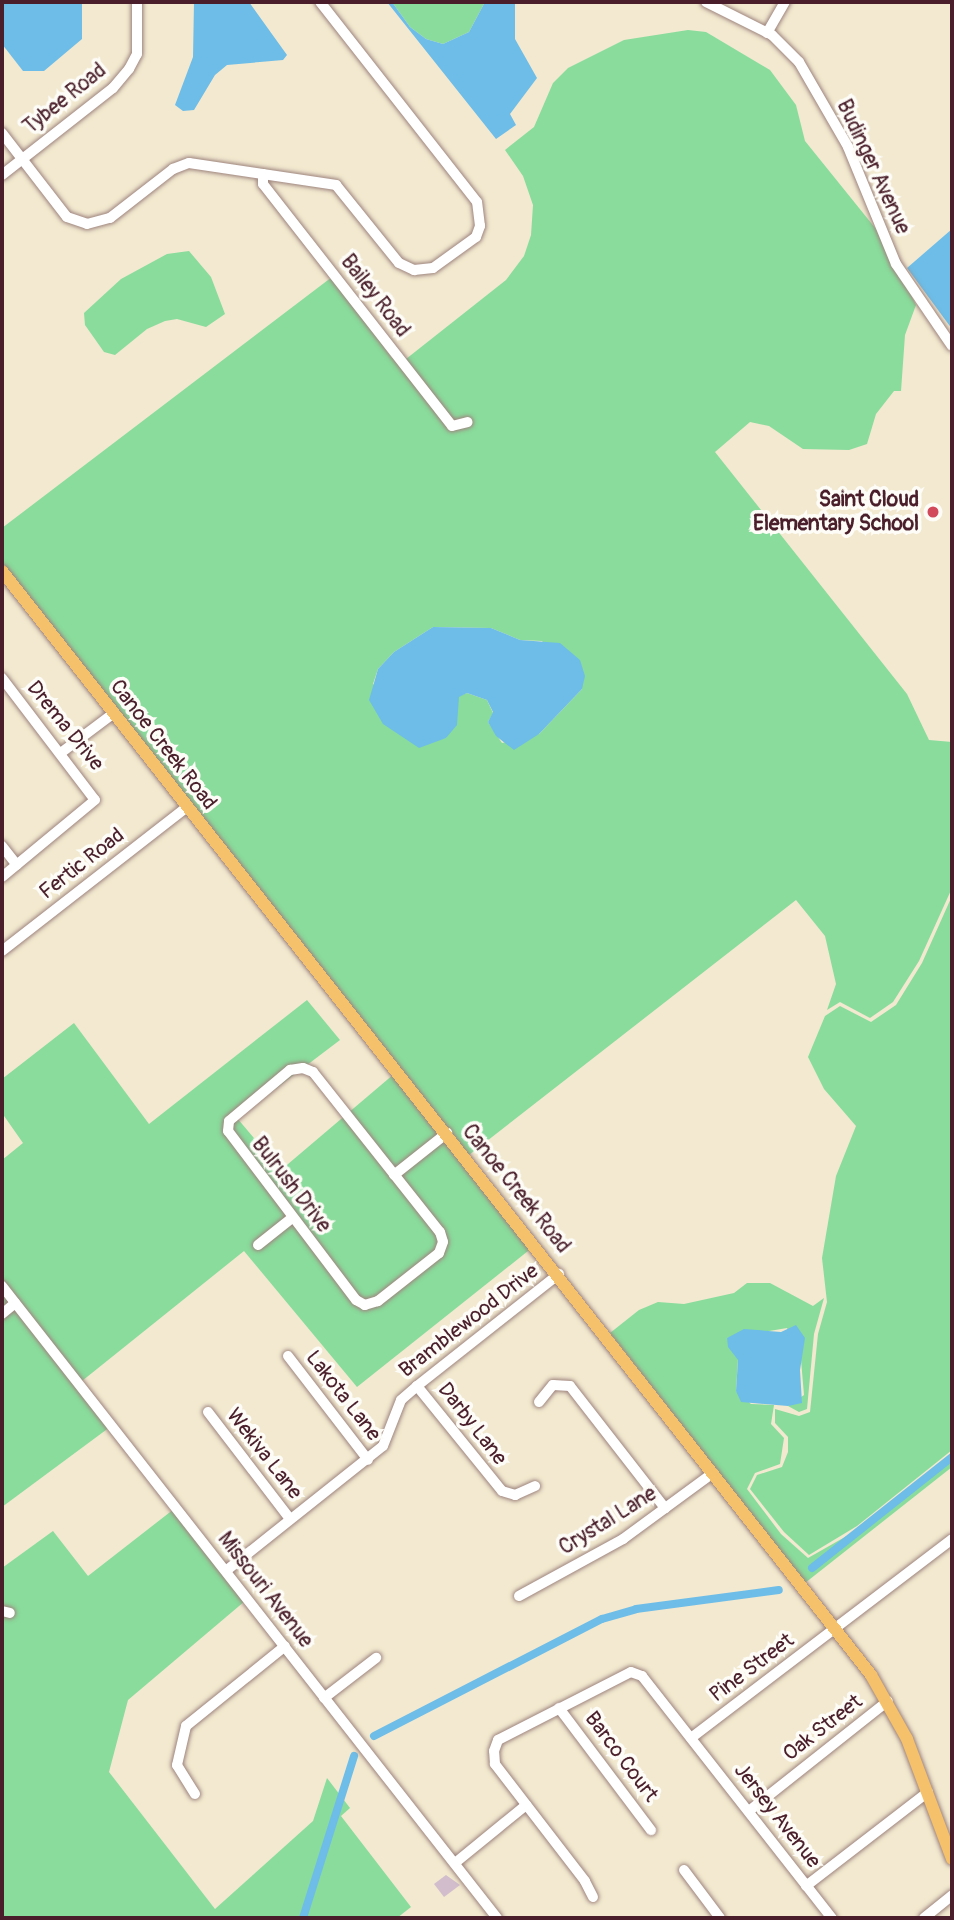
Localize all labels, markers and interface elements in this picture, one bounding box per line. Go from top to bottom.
street label: Tybee Road [19,58,111,140]
street label: Budinger Avenue [831,96,915,238]
street label: Bailey Road [335,250,415,342]
place label: Saint Cloud Elementary School [753,487,919,537]
marker: Saint Cloud Elementary School [925,504,941,520]
street label: Canoe Creek Road [104,675,222,815]
street label: Drema Drive [21,676,109,776]
street label: Fertic Road [35,823,129,905]
street label: Canoe Creek Road [456,1120,576,1258]
street label: Bulrush Drive [246,1132,336,1238]
street label: Bramblewood Drive [394,1259,544,1383]
street label: Lakota Lane [300,1346,386,1446]
street label: Darby Lane [432,1378,512,1470]
street label: Wekiva Lane [221,1404,307,1504]
street label: Crystal Lane [555,1481,661,1561]
street label: Missouri Avenue [212,1527,318,1653]
street label: Pine Street [705,1628,799,1708]
street label: Oak Street [778,1689,868,1767]
street label: Barco Court [579,1707,663,1807]
street label: Jersey Avenue [728,1759,826,1873]

